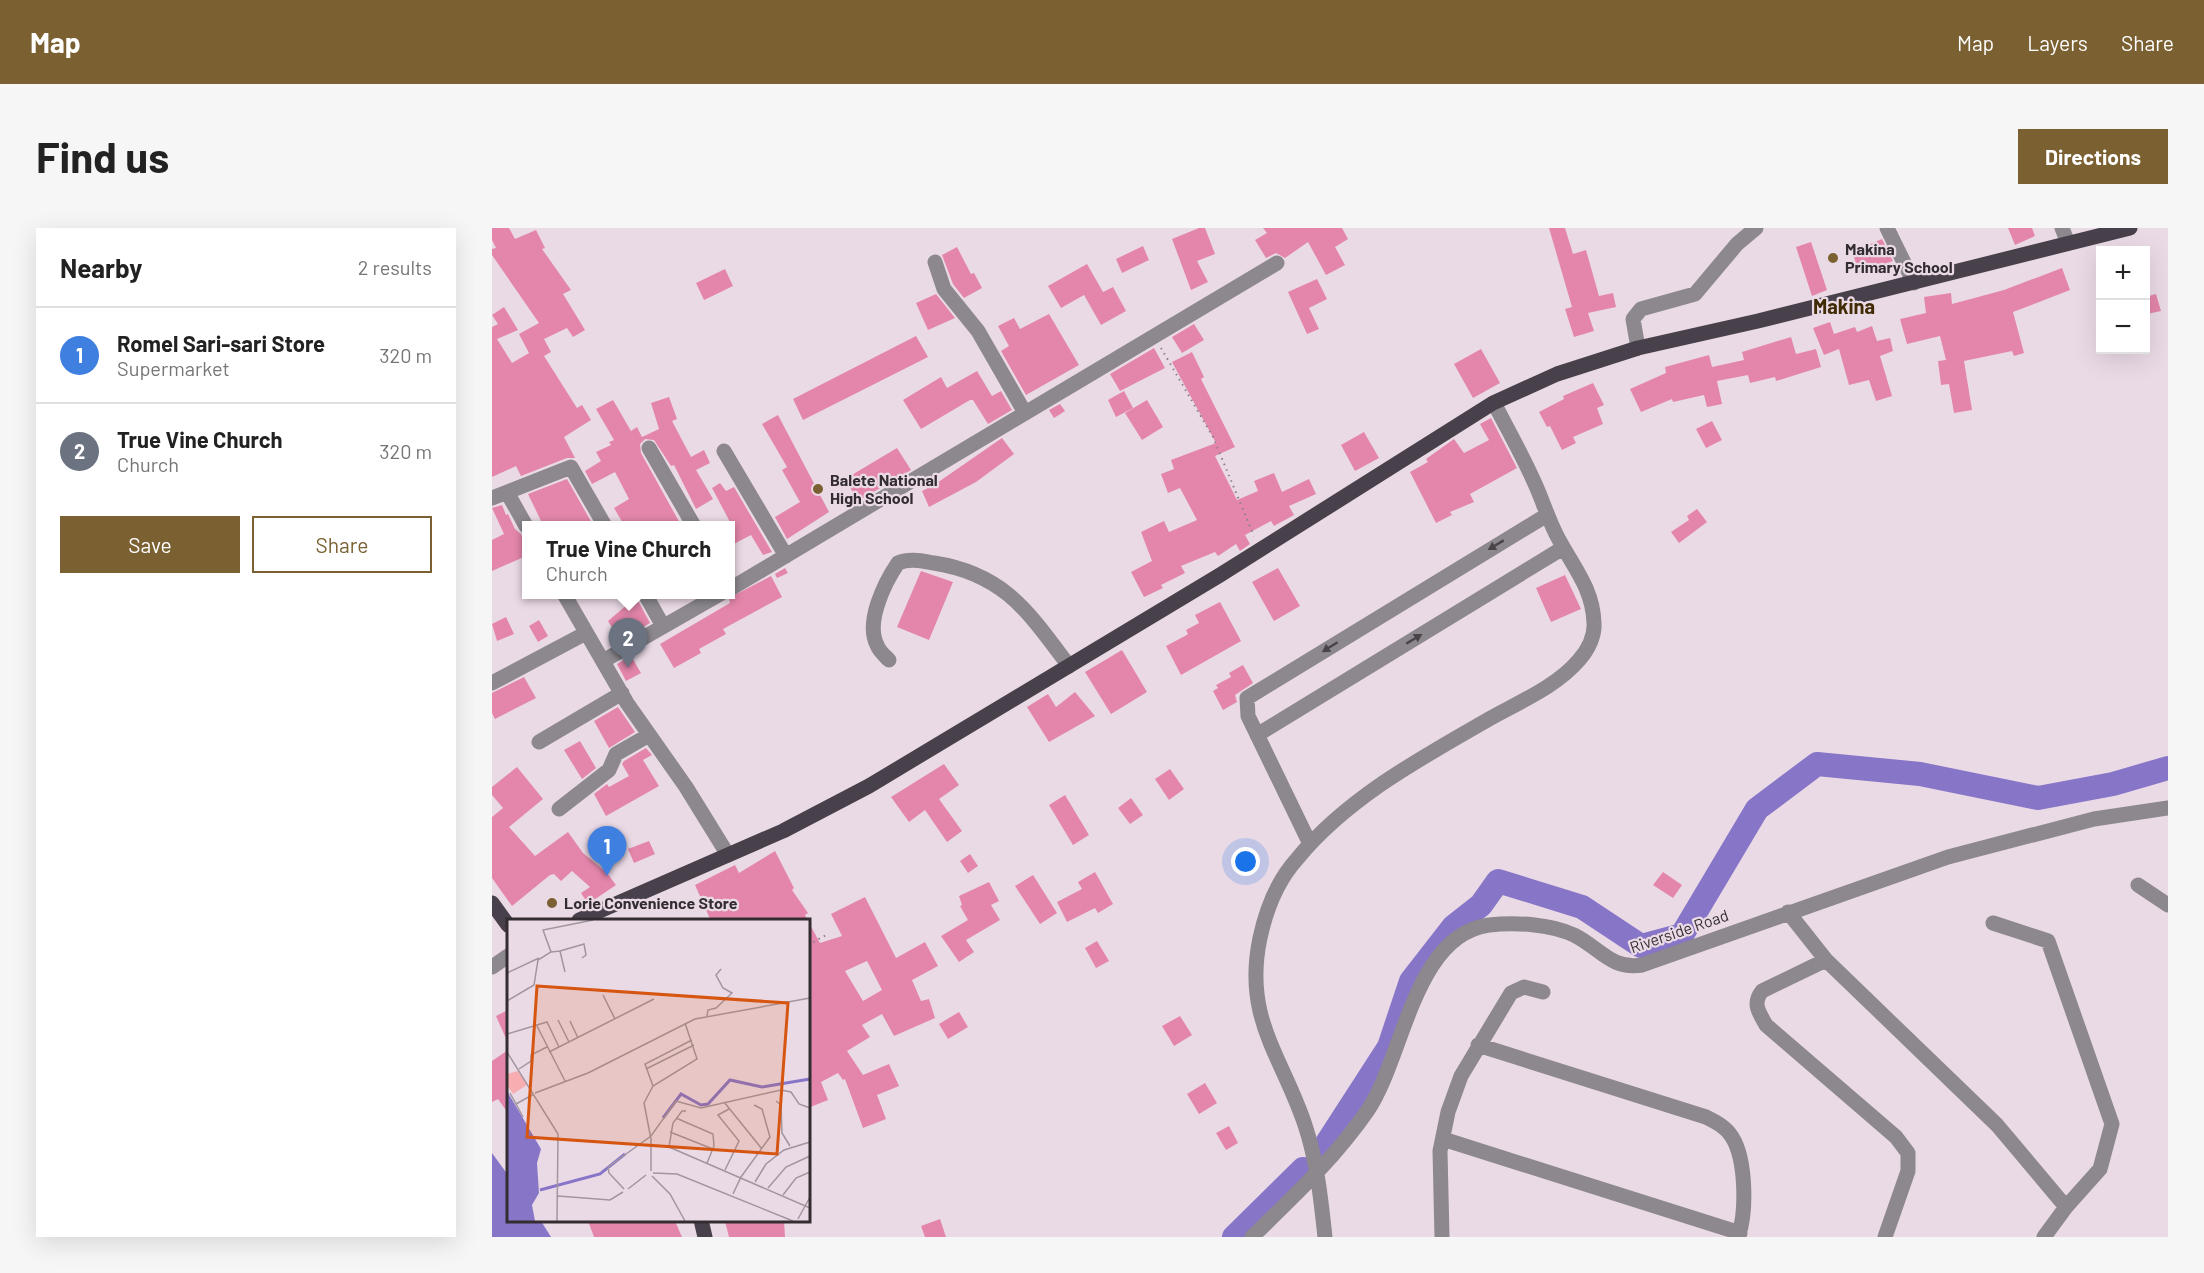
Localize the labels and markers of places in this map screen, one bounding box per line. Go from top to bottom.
place label: Makina Primary School [1845,239,1953,276]
marker: Makina Primary School [1826,251,1840,265]
place label: Balete National High School [830,470,938,507]
marker: Balete National High School [811,482,825,496]
pin: 2 [608,618,648,668]
pin: 1 [588,826,626,876]
place label: Lorie Convenience Store [564,893,738,912]
marker: Lorie Convenience Store [545,896,559,910]

